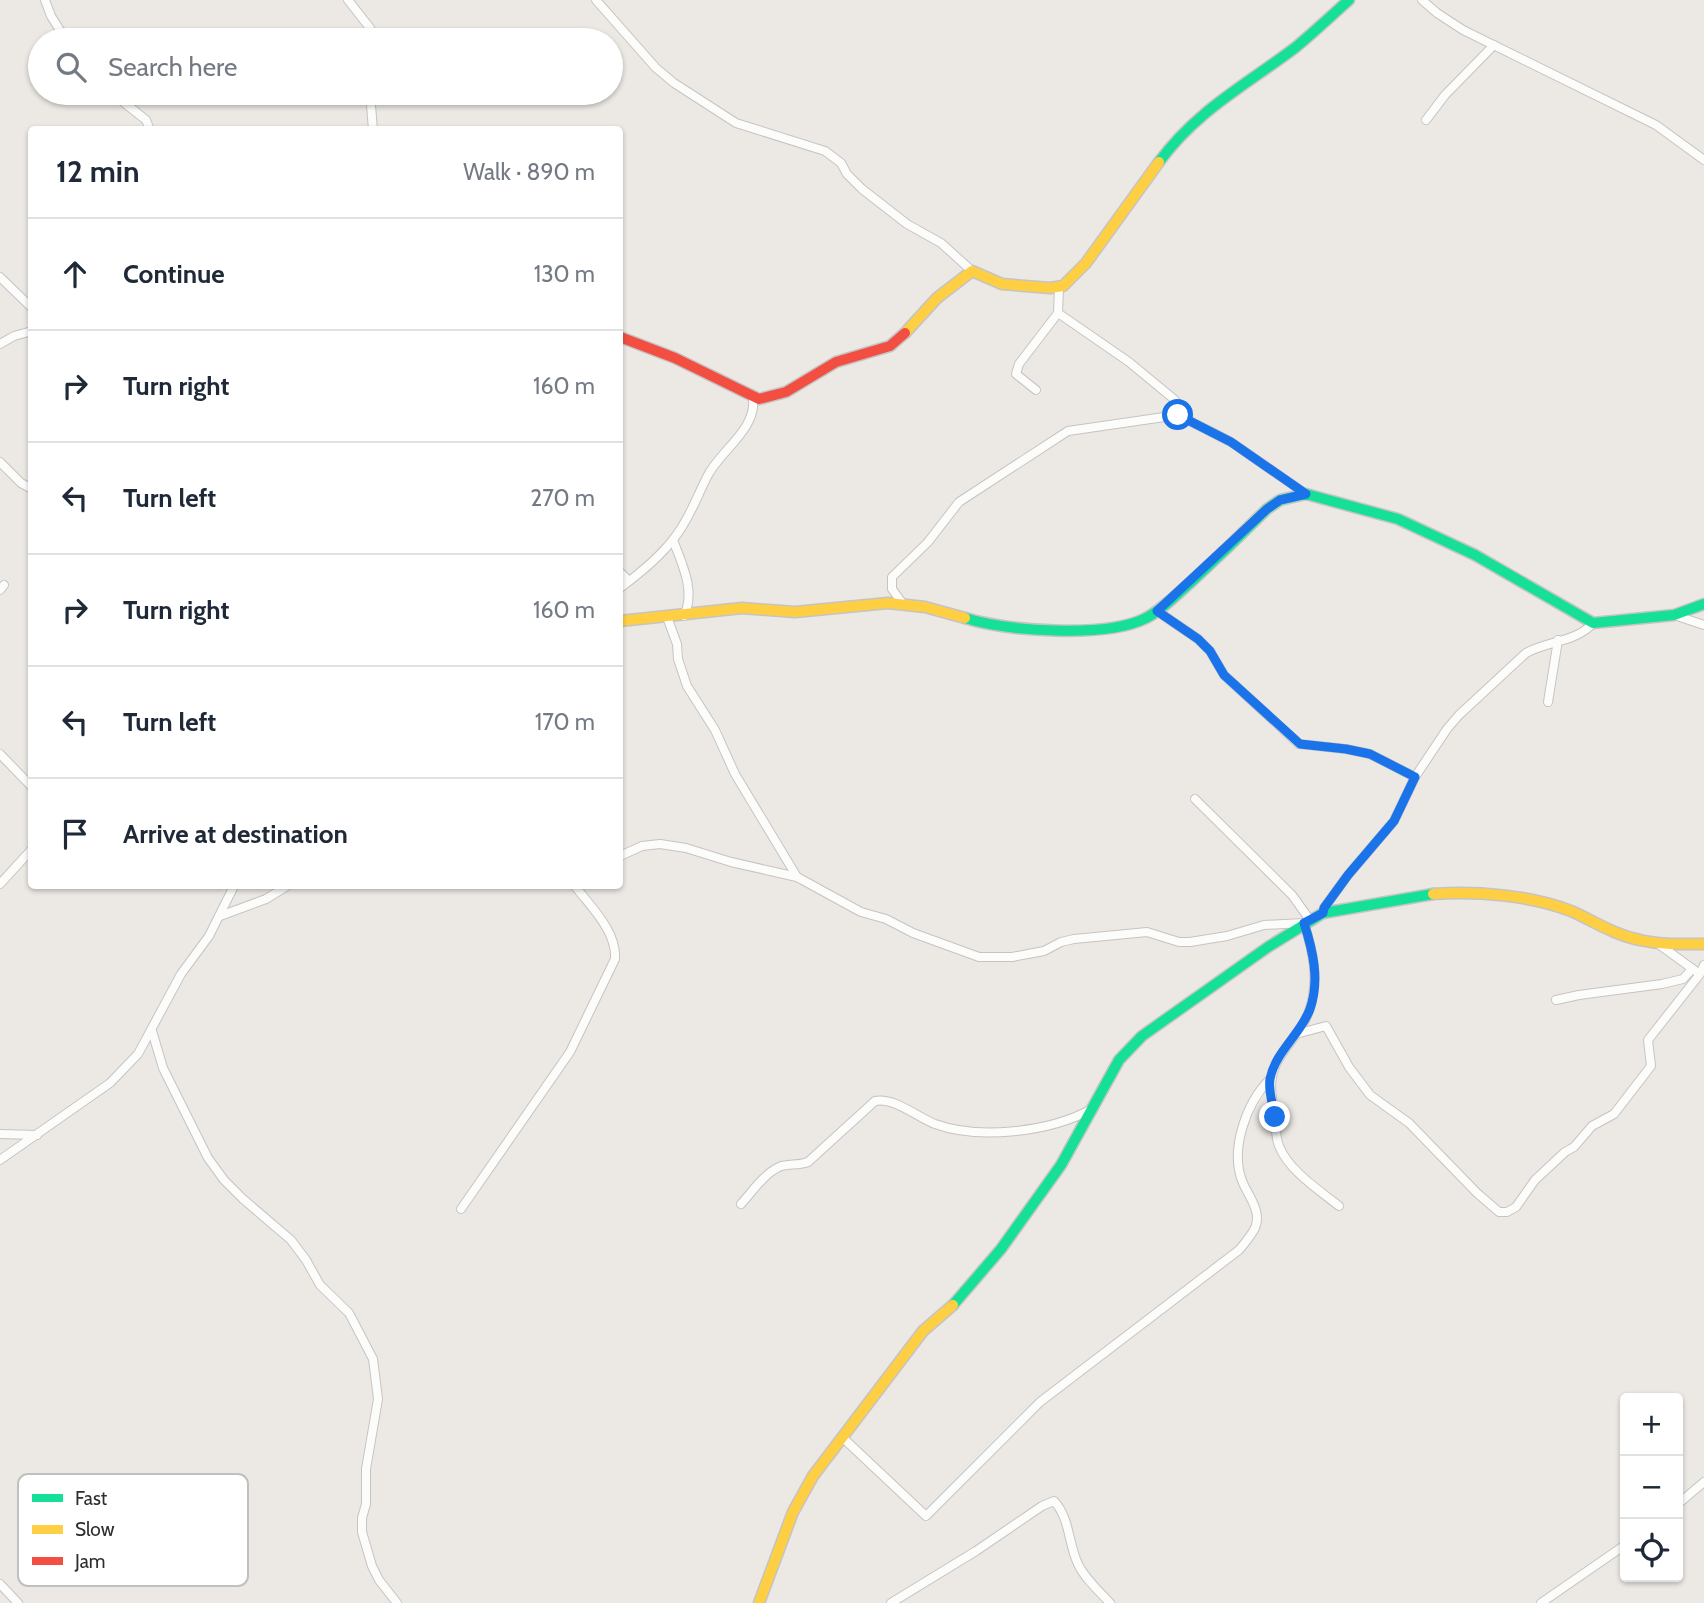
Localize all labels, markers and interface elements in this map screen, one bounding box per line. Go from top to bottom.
search box [28,28,623,105]
icon: search [52,48,90,86]
text: Search here [108,51,237,83]
text: 12 min [56,153,140,190]
text: Walk · 890 m [463,158,595,186]
icon: ahead [56,255,94,293]
text: Continue [123,258,225,290]
text: 130 m [534,260,595,288]
icon: right [56,367,94,405]
text: Turn right [123,370,229,402]
text: 160 m [533,372,595,400]
route start [1162,399,1193,430]
icon: left [56,479,94,517]
text: Turn left [123,482,216,514]
text: 270 m [530,484,595,512]
icon: right [56,591,94,629]
text: Turn right [123,594,229,626]
text: 160 m [533,596,595,624]
icon: left [56,703,94,741]
text: Turn left [123,706,216,738]
text: 170 m [535,708,595,736]
icon: arrive [56,815,94,853]
text: Arrive at destination [123,818,348,850]
route end [1259,1101,1290,1132]
map controls [1620,1393,1683,1582]
button: + [1620,1393,1683,1456]
button: − [1620,1456,1683,1519]
legend [18,1474,248,1586]
text: Fast [75,1487,108,1510]
text: Slow [75,1518,115,1541]
button: locate [1620,1519,1683,1582]
text: Jam [74,1550,105,1573]

